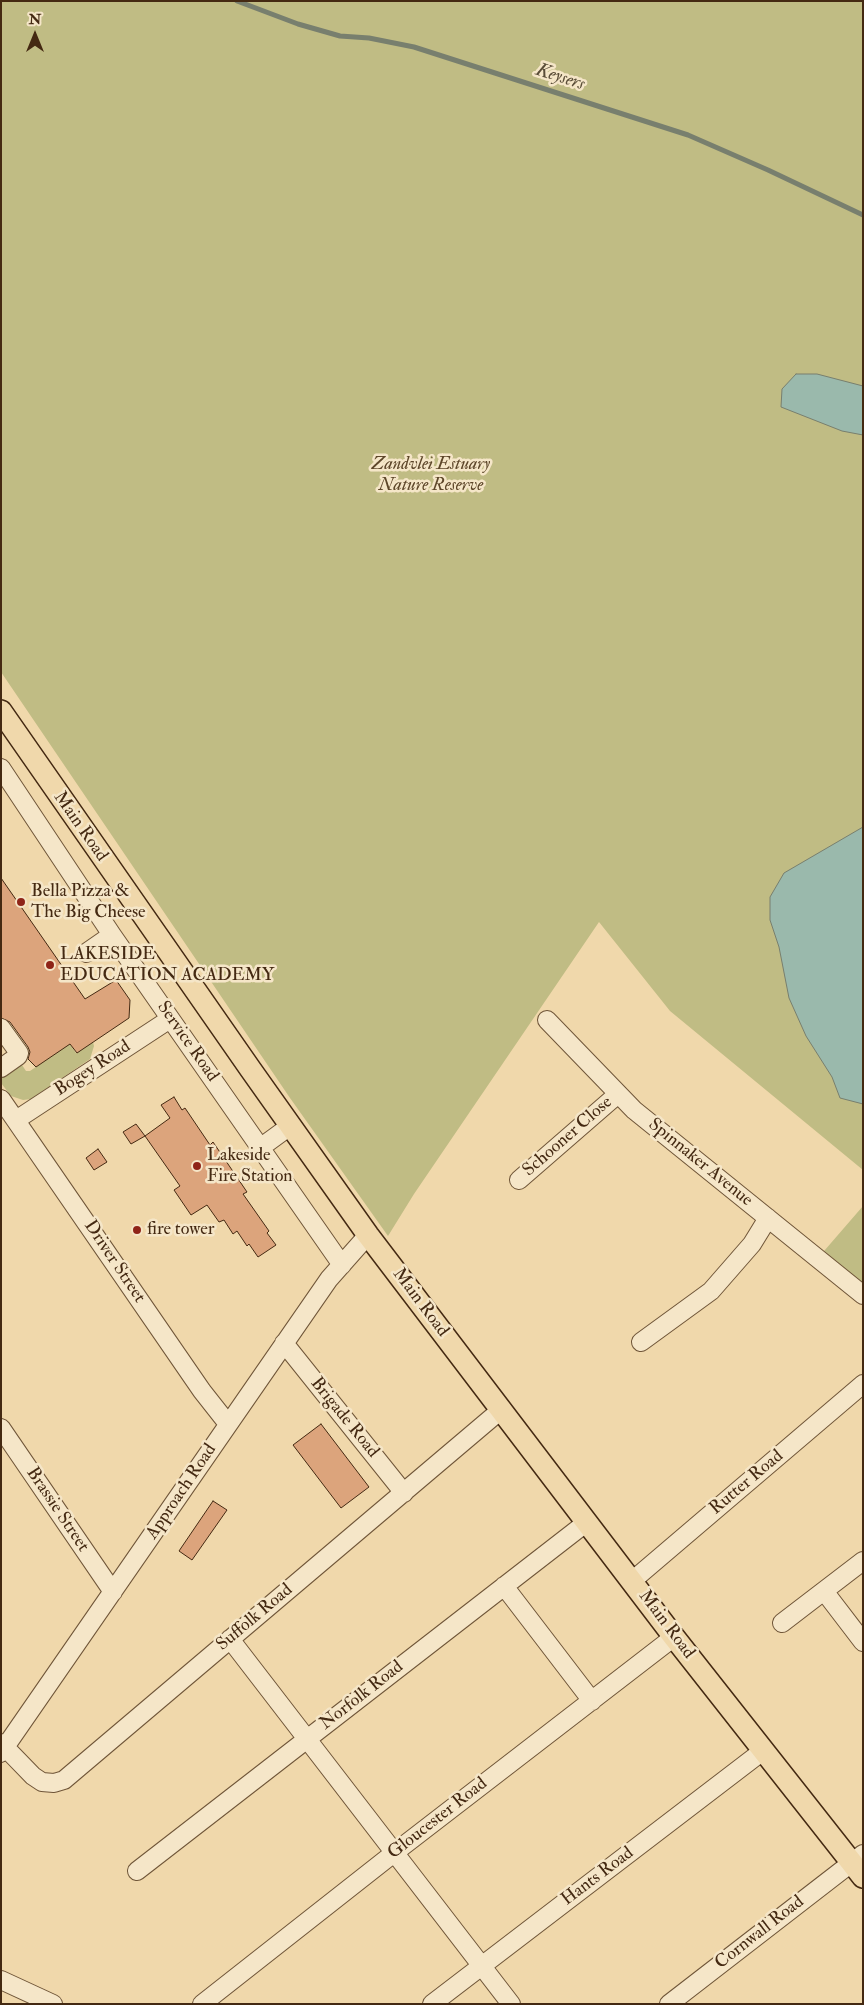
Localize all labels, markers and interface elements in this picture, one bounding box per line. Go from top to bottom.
north arrow [10,10,60,60]
text: N [29,11,41,28]
water label: Keysers [533,59,587,97]
park label: Zandvlei Estuary Nature Reserve [372,454,490,496]
street label: Main Road [48,788,112,866]
place label: Bella Pizza & The Big Cheese [31,881,146,924]
marker: Bella Pizza & The Big Cheese [15,896,27,908]
place label: LAKESIDE EDUCATION ACADEMY [60,944,274,986]
marker: LAKESIDE EDUCATION ACADEMY [44,959,56,971]
street label: Service Road [151,998,223,1086]
street label: Bogey Road [51,1036,135,1102]
street label: Schooner Close [519,1092,617,1182]
street label: Spinnaker Avenue [643,1114,757,1212]
place label: Lakeside Fire Station [207,1145,293,1188]
marker: Lakeside Fire Station [191,1160,203,1172]
street label: Driver Street [78,1217,150,1307]
place label: fire tower [147,1219,214,1241]
marker: fire tower [131,1224,143,1236]
street label: Main Road [387,1264,453,1342]
street label: Brigade Road [305,1373,383,1463]
street label: Approach Road [142,1440,222,1544]
street label: Rutter Road [706,1446,788,1520]
street label: Brassie Street [21,1464,93,1556]
street label: Suffolk Road [213,1580,297,1656]
street label: Main Road [633,1586,699,1664]
street label: Norfolk Road [316,1657,408,1735]
street label: Gloucester Road [384,1774,492,1864]
street label: Hants Road [558,1843,638,1911]
street label: Cornwall Road [711,1892,809,1974]

